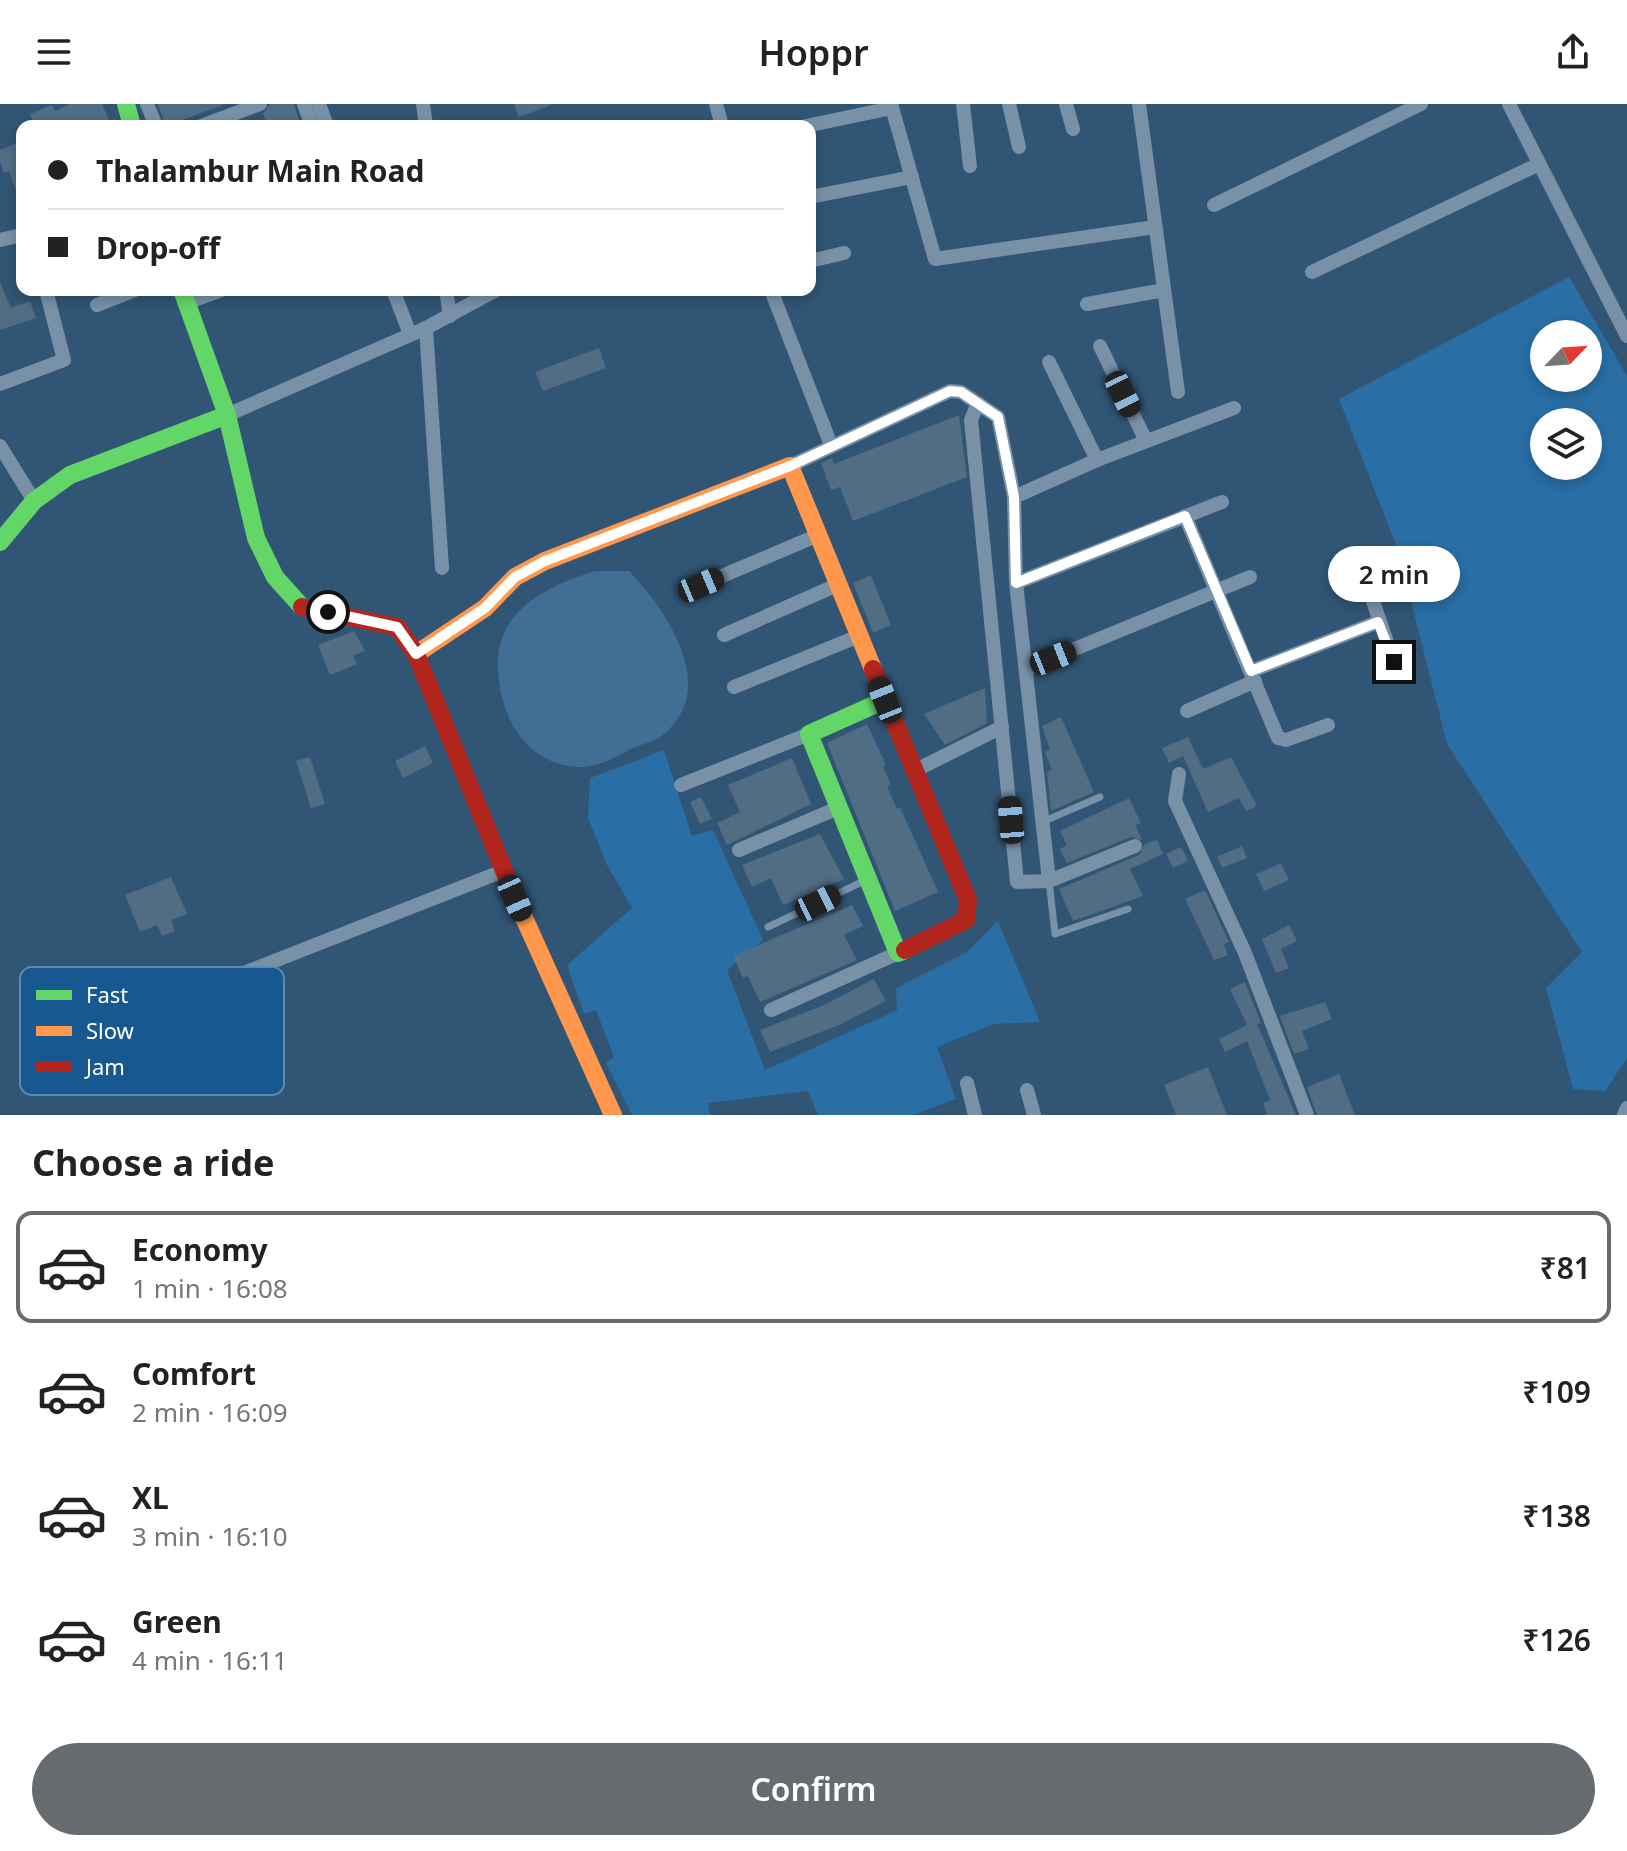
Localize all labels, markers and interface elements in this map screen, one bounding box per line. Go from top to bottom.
text: Hoppr [758,28,869,77]
icon: menu [32,30,76,74]
icon: share [1551,30,1595,74]
text: Thalambur Main Road [96,150,425,191]
text: Drop-off [96,227,220,268]
north arrow [1530,320,1602,392]
map controls [1530,320,1602,480]
car [1102,367,1144,421]
button: layers [1530,408,1602,480]
callout: 2 min [1328,546,1460,602]
text: 2 min [1359,556,1429,592]
car [674,565,728,605]
route start [310,594,346,630]
car [1026,638,1080,678]
route end [1376,644,1412,680]
car [865,673,905,727]
car [997,795,1025,845]
car [494,871,536,925]
car [791,882,845,924]
legend [20,967,284,1095]
text: Fast [86,979,128,1009]
text: Slow [86,1015,135,1045]
text: Jam [84,1051,125,1081]
text: Choose a ride [32,1138,274,1187]
text: Economy [132,1229,268,1270]
icon: car [36,1231,108,1303]
text: ₹81 [1540,1247,1591,1288]
text: 1 min · 16:08 [132,1270,288,1306]
text: Comfort [132,1353,256,1394]
icon: car [36,1355,108,1427]
text: ₹109 [1522,1371,1591,1412]
text: 2 min · 16:09 [132,1394,288,1430]
text: XL [132,1477,169,1518]
icon: car [36,1479,108,1551]
text: ₹138 [1522,1495,1591,1536]
text: 3 min · 16:10 [132,1518,288,1554]
text: Green [132,1601,222,1642]
icon: car [36,1603,108,1675]
text: ₹126 [1522,1619,1591,1660]
text: 4 min · 16:11 [132,1642,288,1678]
button: Confirm [32,1743,1595,1835]

